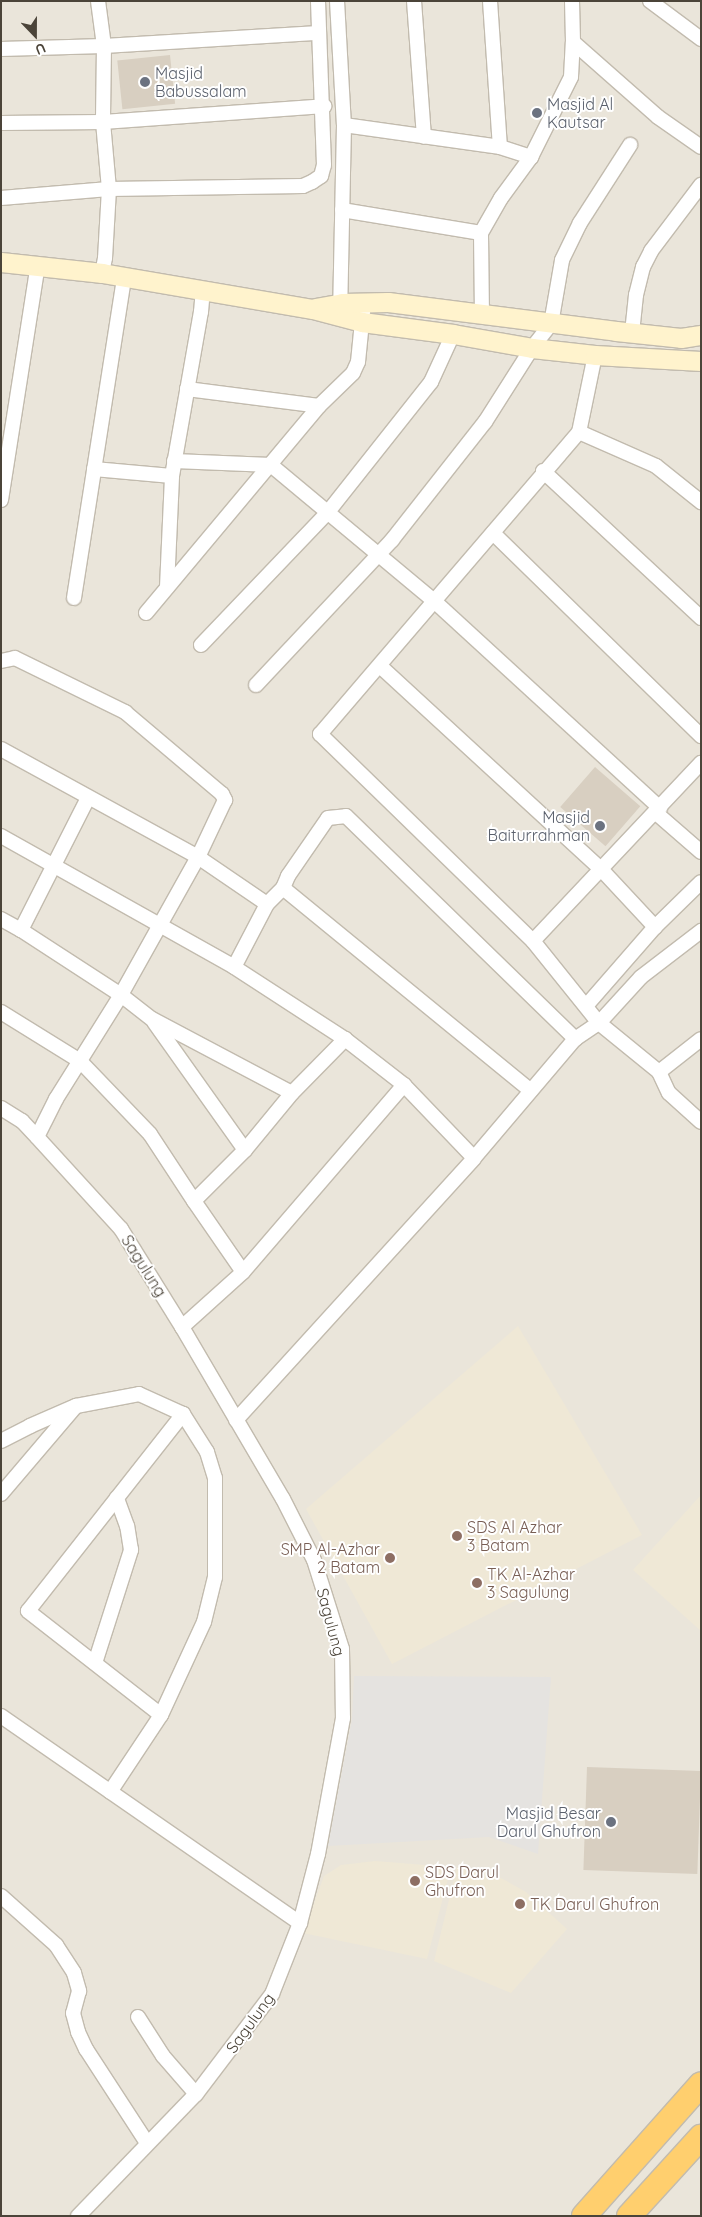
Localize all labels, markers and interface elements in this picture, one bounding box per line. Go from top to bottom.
north arrow [10,10,60,60]
text: U [33,39,49,59]
place label: Masjid Babussalam [155,63,247,101]
marker: Masjid Babussalam [139,76,151,88]
place label: Masjid Al Kautsar [547,94,613,132]
marker: Masjid Al Kautsar [531,107,543,119]
place label: Masjid Baiturrahman [487,807,590,845]
marker: Masjid Baiturrahman [594,820,606,832]
street label: Sagulung [117,1231,171,1301]
place label: SDS Al Azhar 3 Batam [467,1517,562,1555]
marker: SDS Al Azhar 3 Batam [451,1530,463,1542]
place label: SMP Al-Azhar 2 Batam [281,1539,380,1577]
marker: SMP Al-Azhar 2 Batam [384,1552,396,1564]
place label: TK Al-Azhar 3 Sagulung [487,1564,575,1602]
marker: TK Al-Azhar 3 Sagulung [471,1577,483,1589]
street label: Sagulung [313,1586,349,1658]
place label: Masjid Besar Darul Ghufron [497,1803,601,1841]
marker: Masjid Besar Darul Ghufron [605,1816,617,1828]
place label: SDS Darul Ghufron [425,1862,499,1900]
marker: SDS Darul Ghufron [409,1875,421,1887]
place label: TK Darul Ghufron [530,1894,659,1914]
marker: TK Darul Ghufron [514,1898,526,1910]
street label: Sagulung [222,1989,278,2057]

